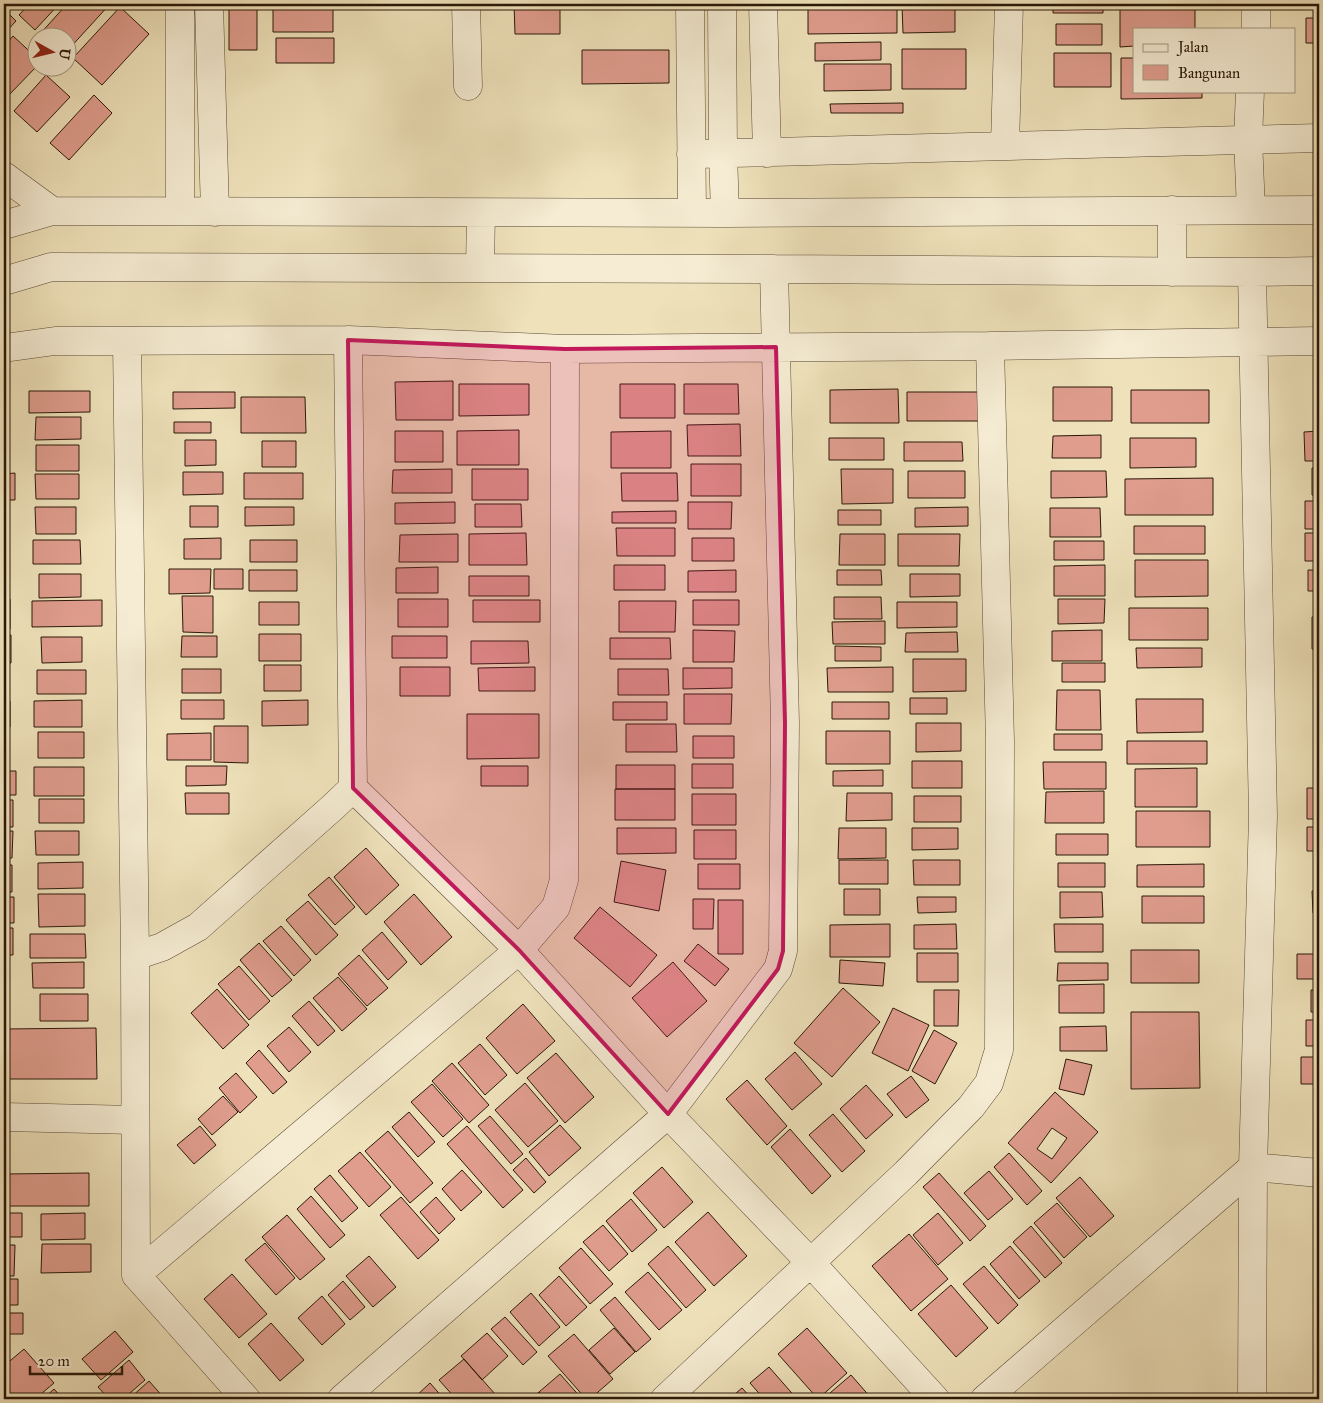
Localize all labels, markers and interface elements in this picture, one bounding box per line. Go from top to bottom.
north arrow [28,28,78,78]
legend [1133,28,1296,92]
text: Jalan [1176,38,1209,57]
text: U [55,47,74,61]
text: Bangunan [1178,64,1240,82]
scale bar [30,1343,122,1375]
text: 20 m [38,1352,70,1370]

